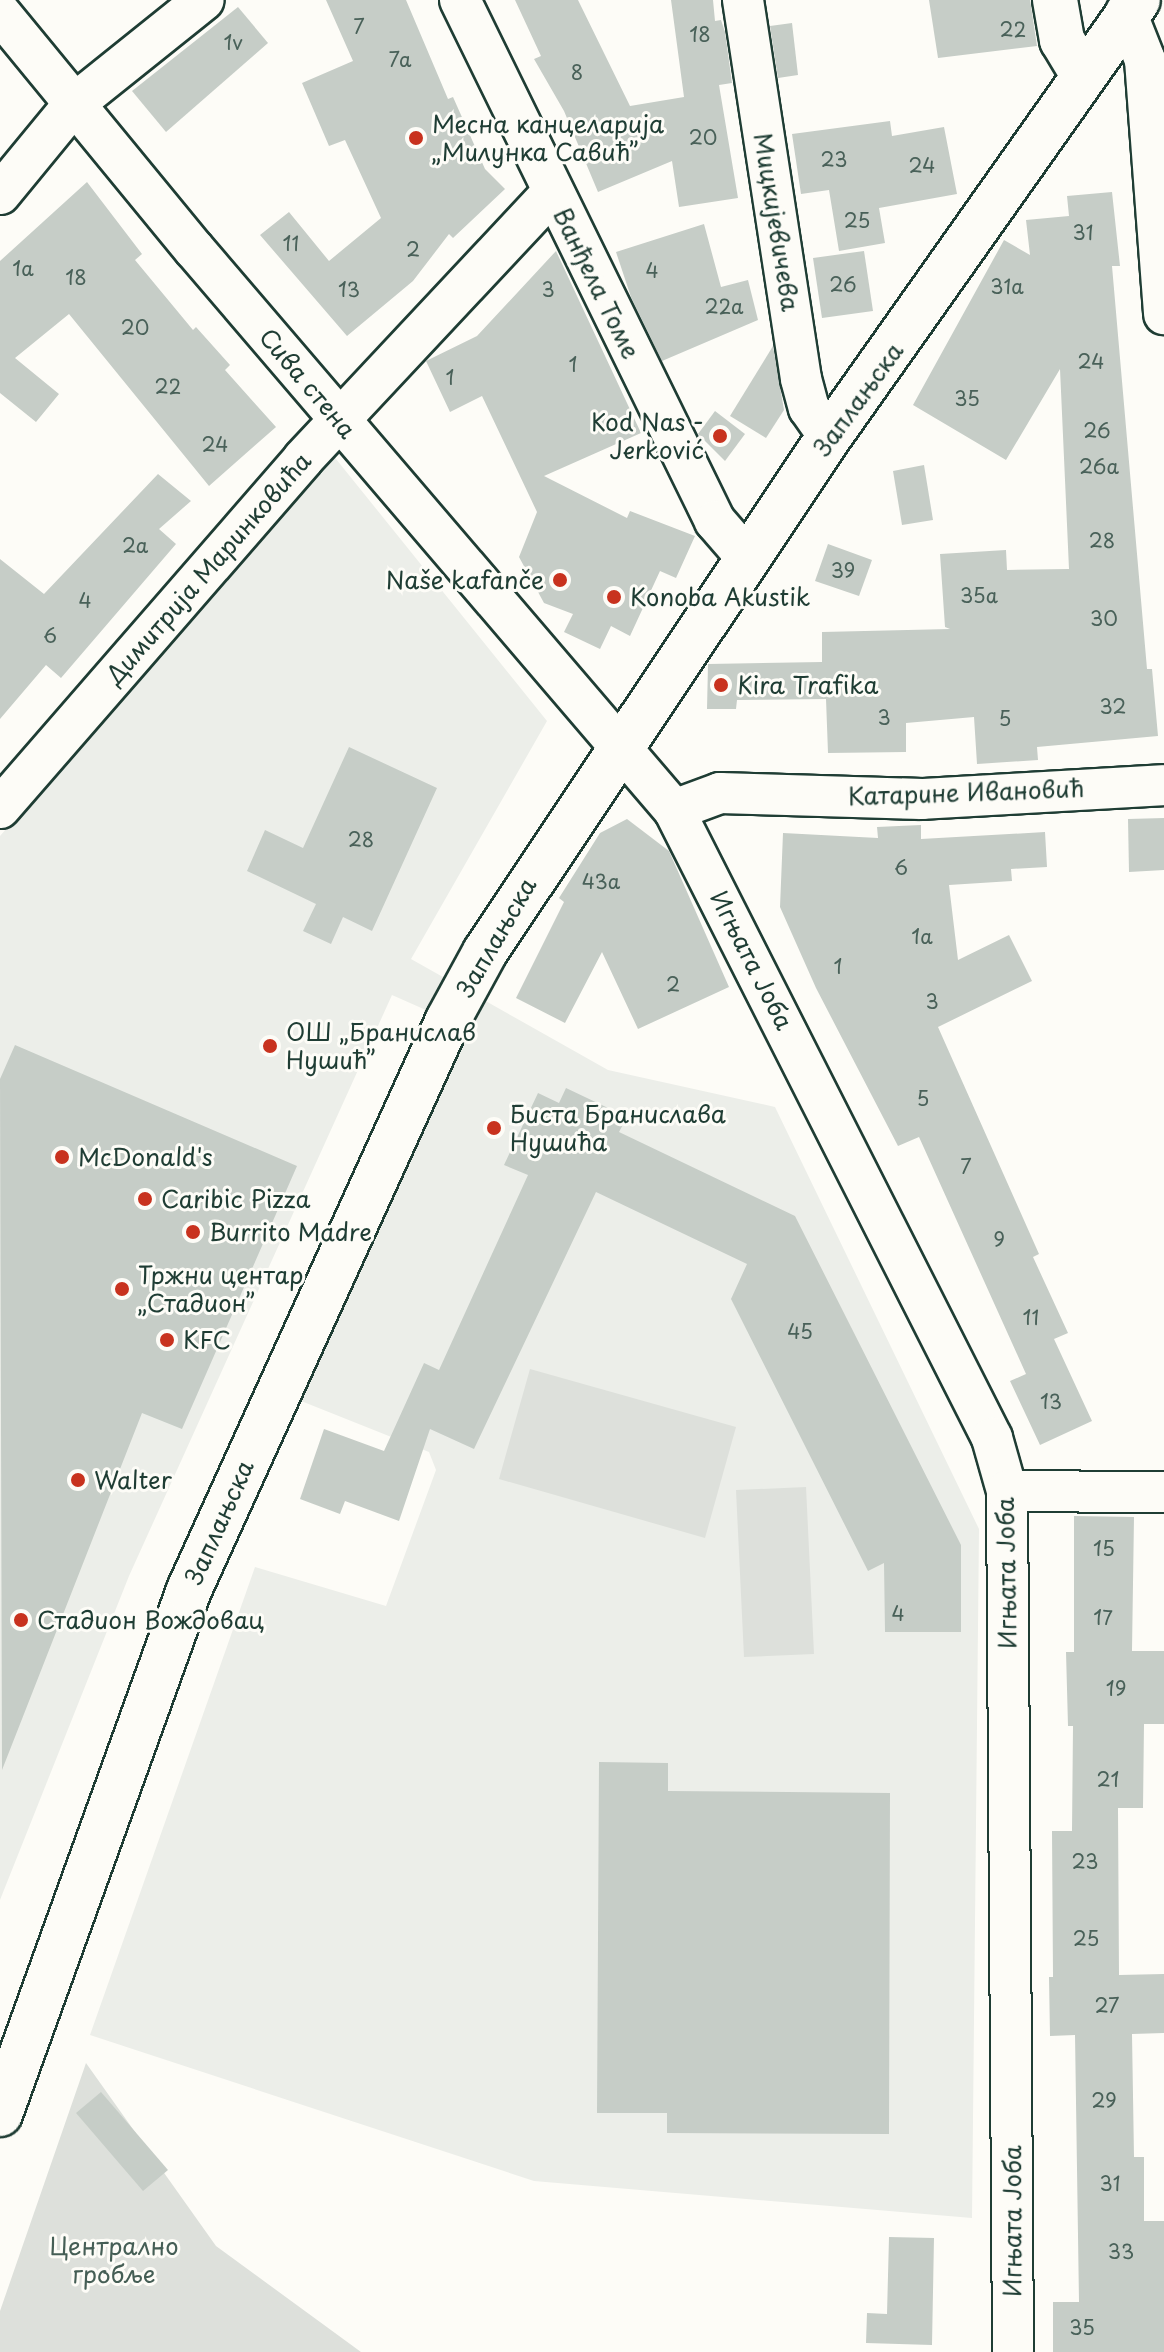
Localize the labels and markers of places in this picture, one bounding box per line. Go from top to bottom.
place label: Месна канцеларија „Милунка Савић” [432,110,665,166]
marker: Месна канцеларија „Милунка Савић” [407,129,425,147]
place label: Kod Nas - Jerković [589,408,704,464]
marker: Kod Nas - Jerković [711,427,729,445]
place label: Naše kafanče [386,566,544,594]
marker: Naše kafanče [551,571,569,589]
place label: Konoba Akustik [630,583,811,611]
marker: Konoba Akustik [605,588,623,606]
place label: Kira Trafika [737,671,878,699]
marker: Kira Trafika [712,676,730,694]
place label: ОШ „Бранислав Нушић” [286,1018,476,1074]
marker: ОШ „Бранислав Нушић” [261,1037,279,1055]
place label: Биста Бранислава Нушића [510,1100,727,1156]
marker: Биста Бранислава Нушића [485,1119,503,1137]
place label: McDonald's [78,1143,213,1171]
marker: McDonald's [53,1148,71,1166]
place label: Caribic Pizza [161,1185,310,1213]
marker: Caribic Pizza [136,1190,154,1208]
place label: Burrito Madre [209,1218,373,1246]
marker: Burrito Madre [184,1223,202,1241]
place label: Тржни центар „Стадион” [138,1261,304,1317]
marker: Тржни центар „Стадион” [113,1280,131,1298]
place label: KFC [183,1326,231,1354]
marker: KFC [158,1331,176,1349]
place label: Walter [94,1466,172,1494]
marker: Walter [69,1471,87,1489]
place label: Стадион Вождовац [37,1606,265,1634]
marker: Стадион Вождовац [12,1611,30,1629]

